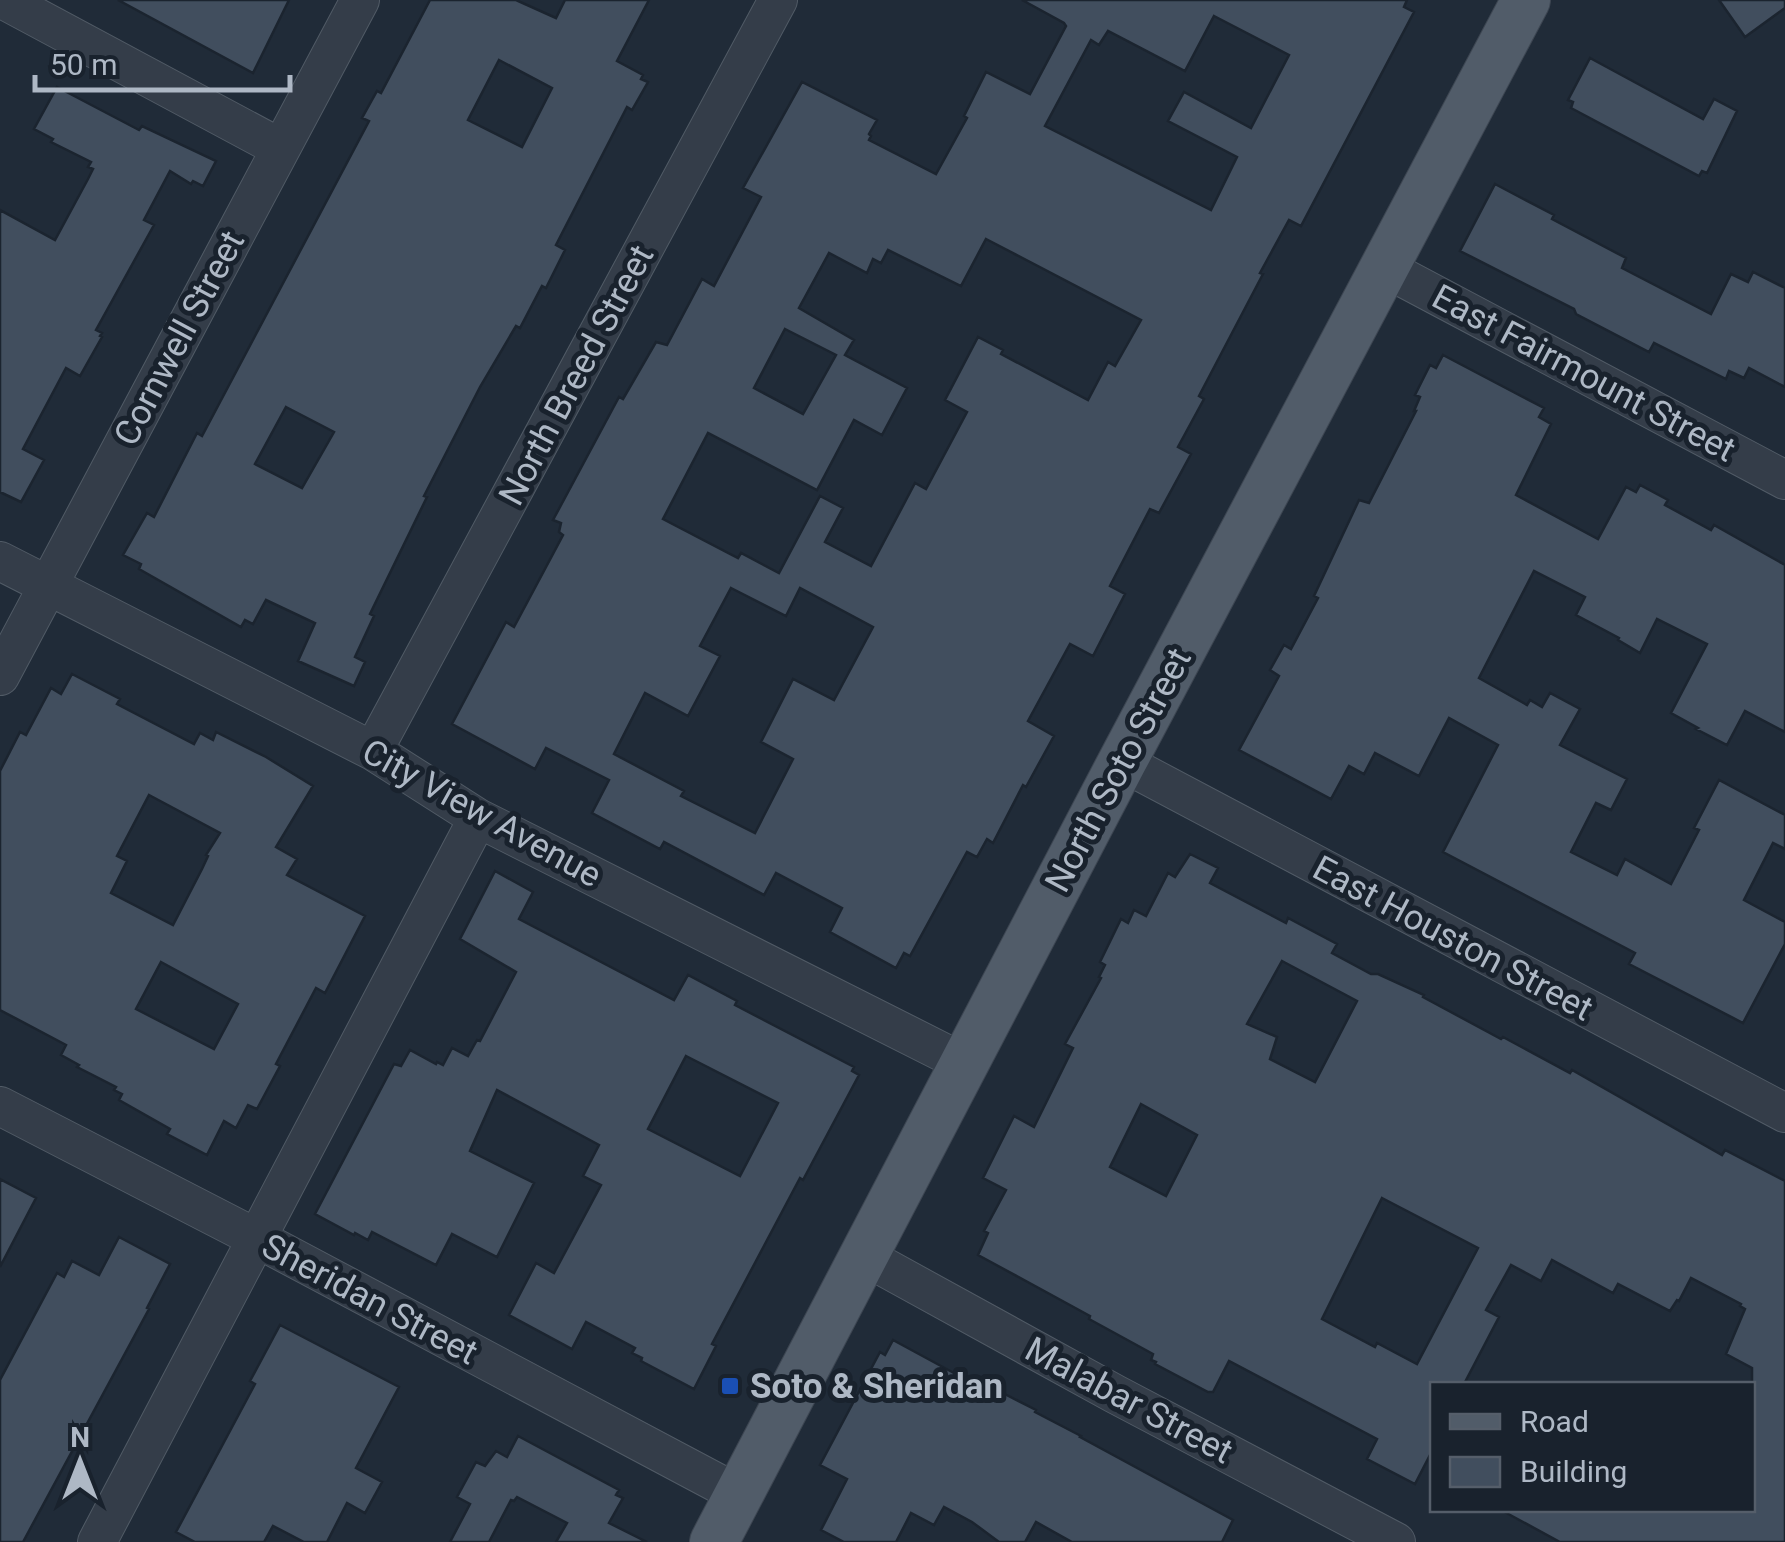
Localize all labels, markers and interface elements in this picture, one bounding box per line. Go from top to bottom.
scale bar [35,30,290,92]
text: 50 m [50,47,117,82]
street label: Cornwell Street [106,224,253,452]
street label: North Breed Street [491,238,662,512]
street label: East Fairmount Street [1425,276,1742,471]
street label: North Soto Street [1037,641,1200,899]
street label: City View Avenue [355,731,608,896]
street label: East Houston Street [1306,847,1600,1030]
street label: Sheridan Street [255,1225,485,1373]
street label: Malabar Street [1018,1329,1239,1472]
place label: Soto & Sheridan [750,1366,1003,1407]
marker: Soto & Sheridan [719,1375,741,1397]
legend [1430,1382,1755,1512]
text: Road [1520,1404,1589,1439]
north arrow [30,1412,130,1512]
text: N [70,1421,90,1454]
text: Building [1520,1454,1627,1489]

